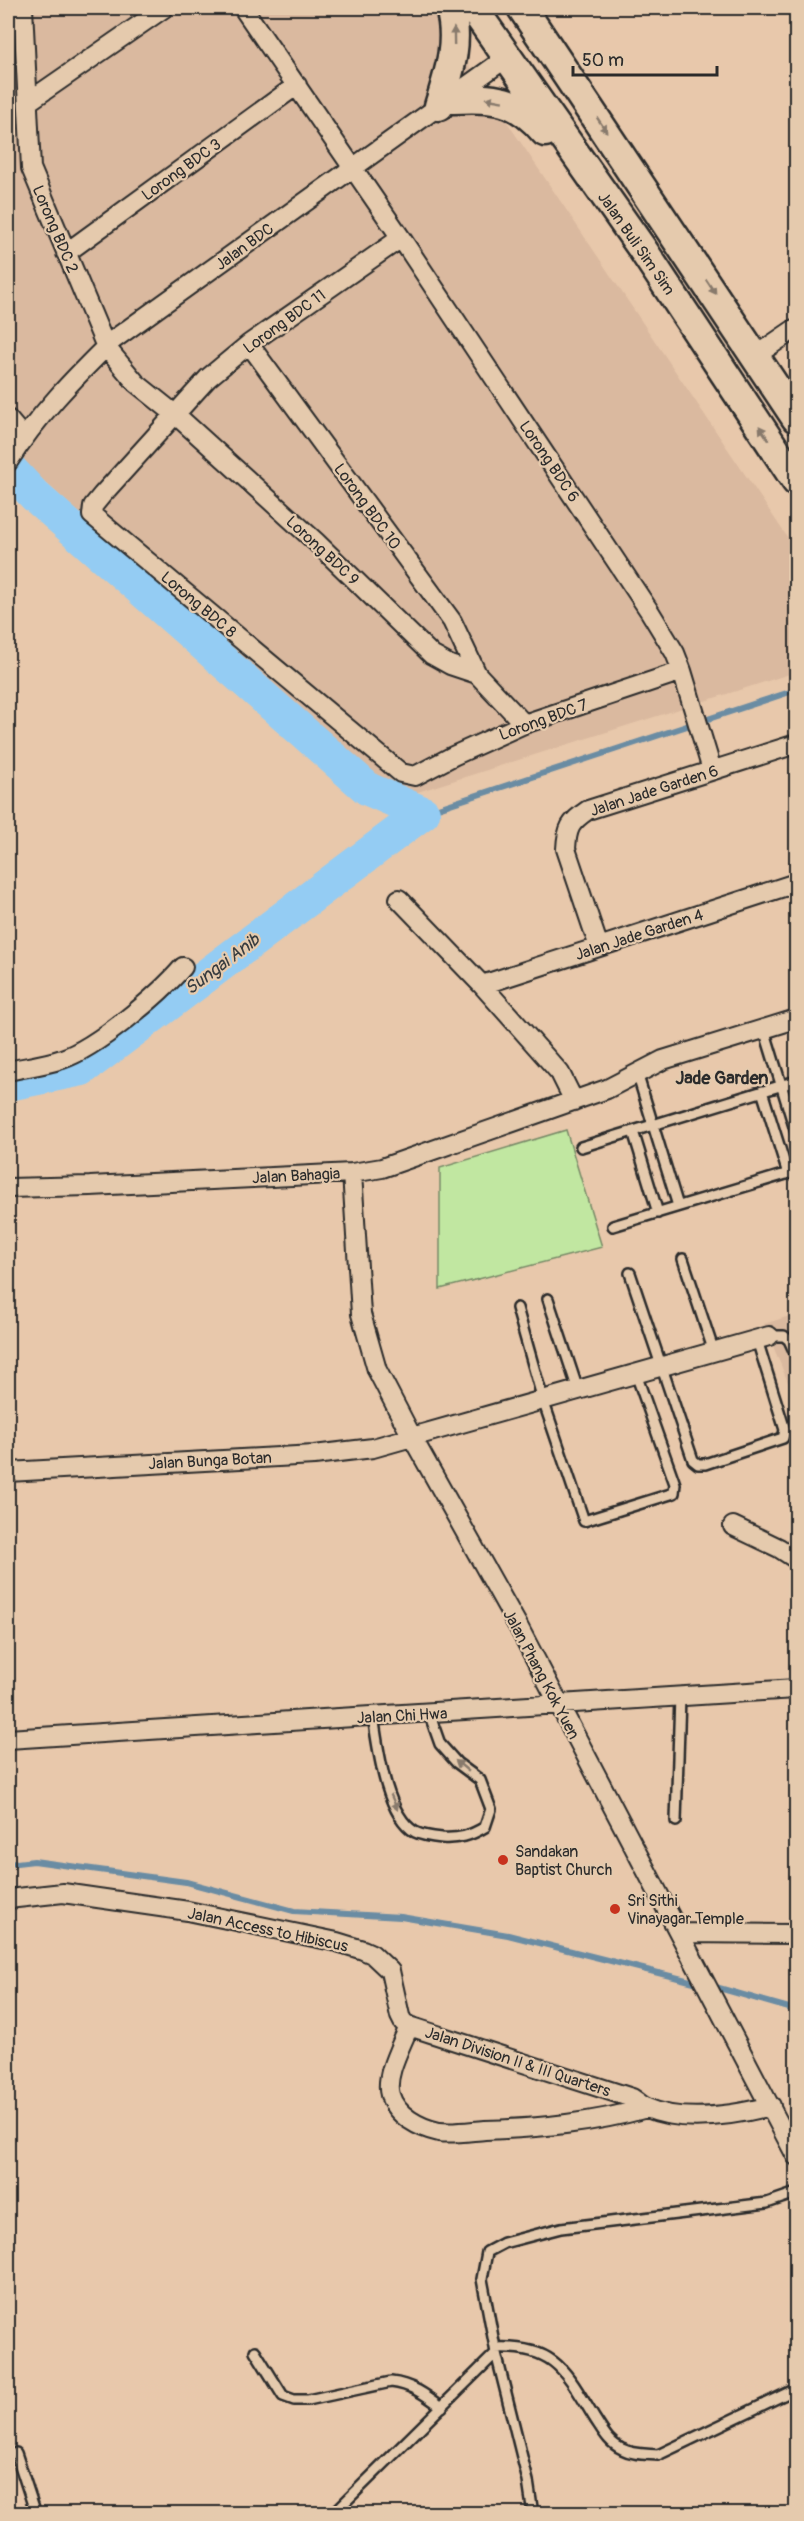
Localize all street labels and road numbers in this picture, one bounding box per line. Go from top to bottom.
street label: Lorong BDC 3 [138,134,225,205]
street label: Lorong BDC 2 [28,182,83,276]
street label: Jalan Buli Sim Sim [593,188,679,299]
street label: Jalan BDC [211,219,278,275]
street label: Lorong BDC 11 [239,285,330,358]
street label: Lorong BDC 6 [515,417,584,506]
street label: Lorong BDC 10 [329,460,405,554]
street label: Lorong BDC 9 [282,512,363,590]
street label: Lorong BDC 8 [156,567,240,642]
street label: Lorong BDC 7 [496,694,591,745]
street label: Jalan Jade Garden 6 [588,761,721,821]
street label: Jalan Jade Garden 4 [573,905,706,965]
street label: Jalan Bahagia [251,1164,341,1188]
street label: Jalan Bunga Botan [148,1448,272,1474]
street label: Jalan Phang Kok Yuen [498,1606,584,1743]
street label: Jalan Chi Hwa [356,1704,448,1728]
street label: Jalan Access to Hibiscus [186,1903,350,1957]
street label: Jalan Division II & III Quarters [422,2022,613,2101]

